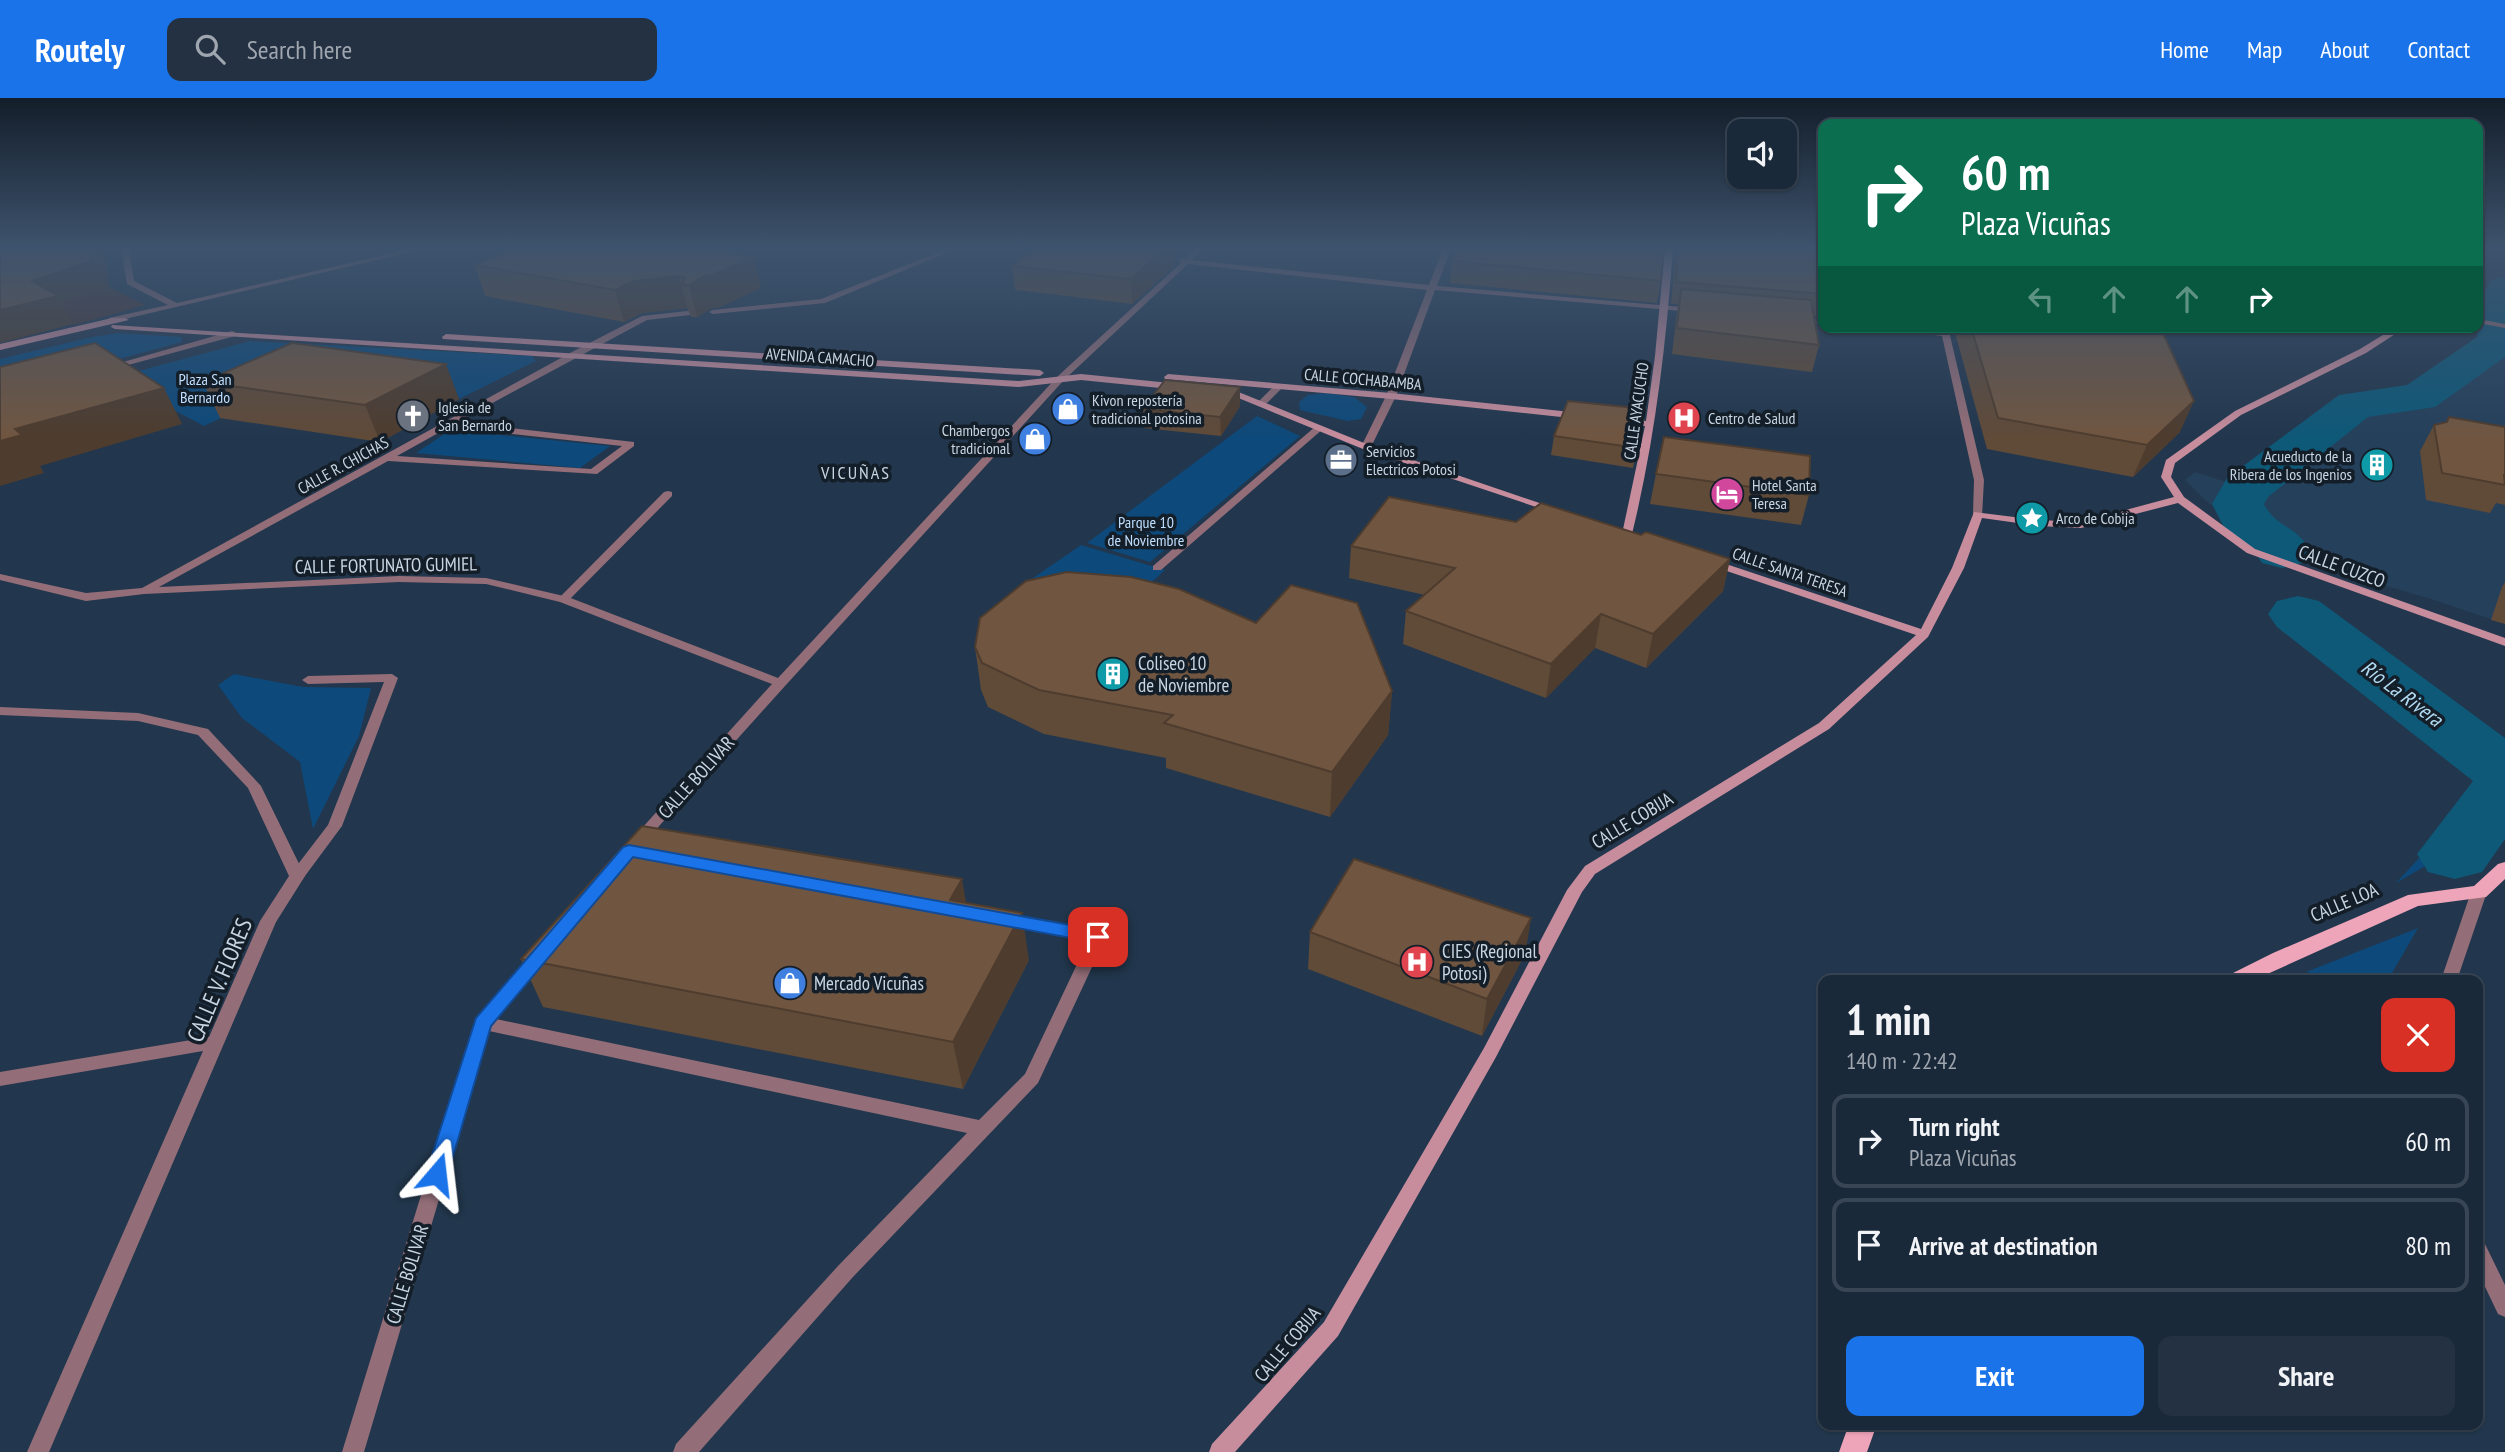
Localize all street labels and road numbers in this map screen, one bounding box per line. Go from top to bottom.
street label: AVENIDA CAMACHO [765,343,875,371]
street label: CALLE AYACUCHO [1619,361,1653,461]
street label: CALLE COCHABAMBA [1304,364,1423,394]
street label: CALLE R. CHICHAS [294,432,392,498]
street label: CALLE CUZCO [2295,539,2389,593]
street label: CALLE SANTA TERESA [1730,543,1851,601]
street label: CALLE FORTUNATO GUMIEL [295,551,477,579]
street label: CALLE BOLIVAR [653,731,739,823]
street label: CALLE COBIJA [1587,786,1677,854]
street label: CALLE LOA [2307,877,2381,927]
street label: CALLE V. FLORES [180,914,258,1046]
street label: CALLE BOLIVAR [380,1221,434,1327]
street label: CALLE COBIJA [1249,1301,1325,1387]

